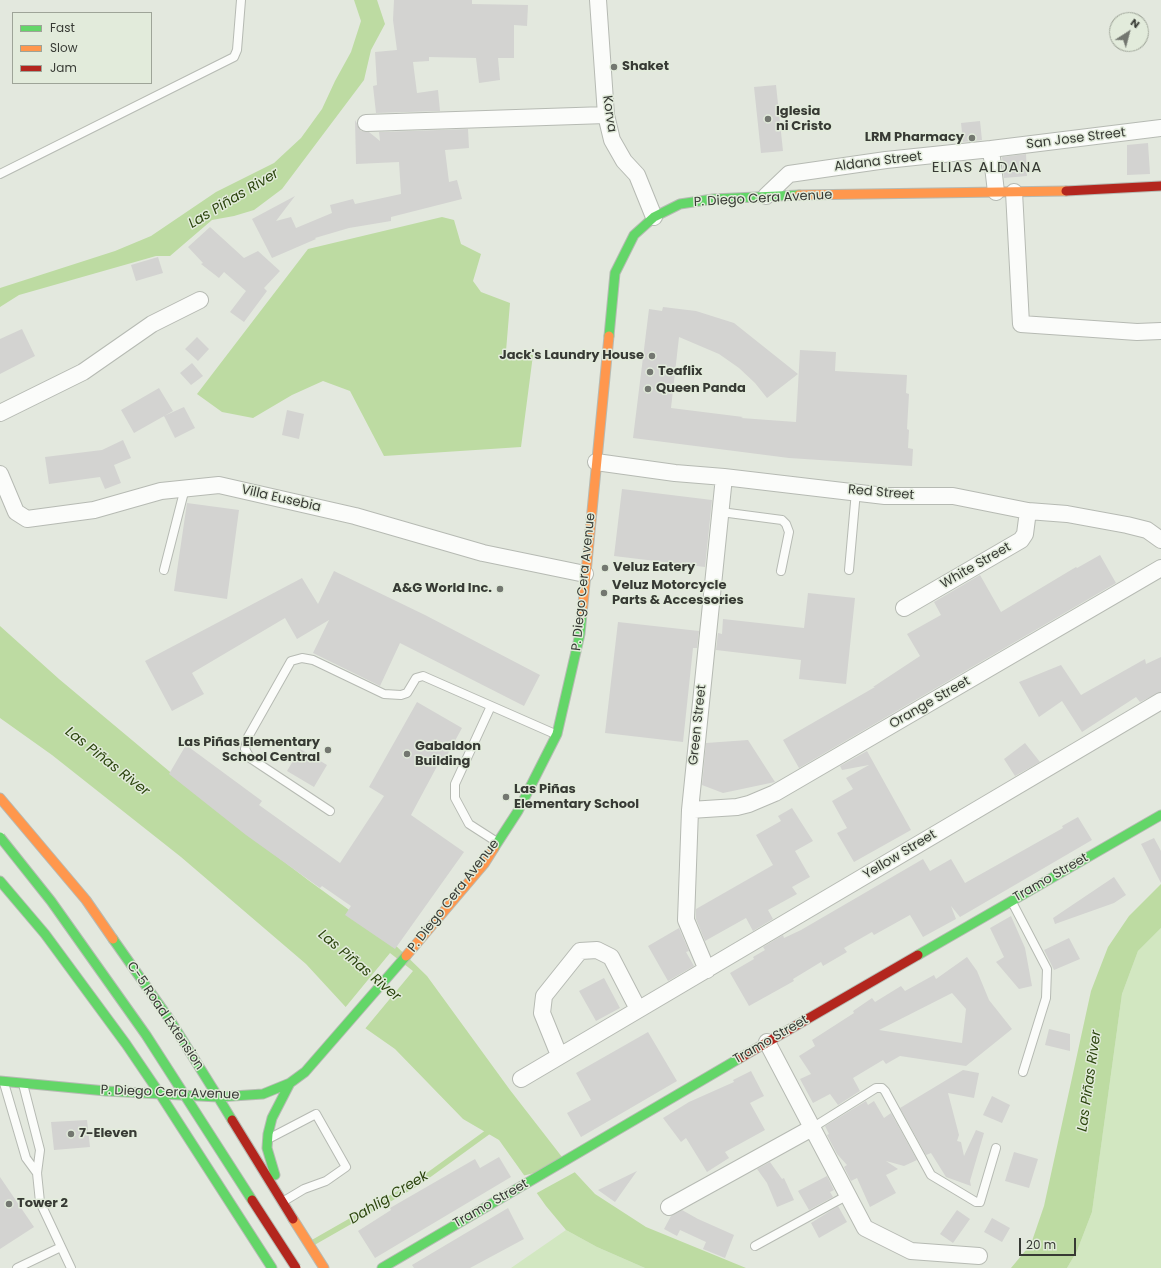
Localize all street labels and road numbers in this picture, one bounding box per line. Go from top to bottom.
street label: Korva [599,95,619,133]
street label: San Jose Street [1026,125,1126,153]
street label: Aldana Street [833,149,923,175]
street label: P. Diego Cera Avenue [693,188,833,210]
street label: Villa Eusebia [240,482,322,516]
street label: Red Street [847,482,915,504]
street label: P. Diego Cera Avenue [569,512,599,652]
street label: White Street [938,540,1014,592]
street label: Orange Street [887,674,973,732]
street label: Green Street [686,684,710,766]
street label: Yellow Street [861,827,939,883]
street label: P. Diego Cera Avenue [405,837,503,955]
street label: Tramo Street [1011,850,1091,906]
street label: C-5 Road Extension [123,959,207,1073]
street label: Tramo Street [731,1012,811,1068]
street label: P. Diego Cera Avenue [100,1083,240,1103]
street label: Tramo Street [451,1176,531,1232]

